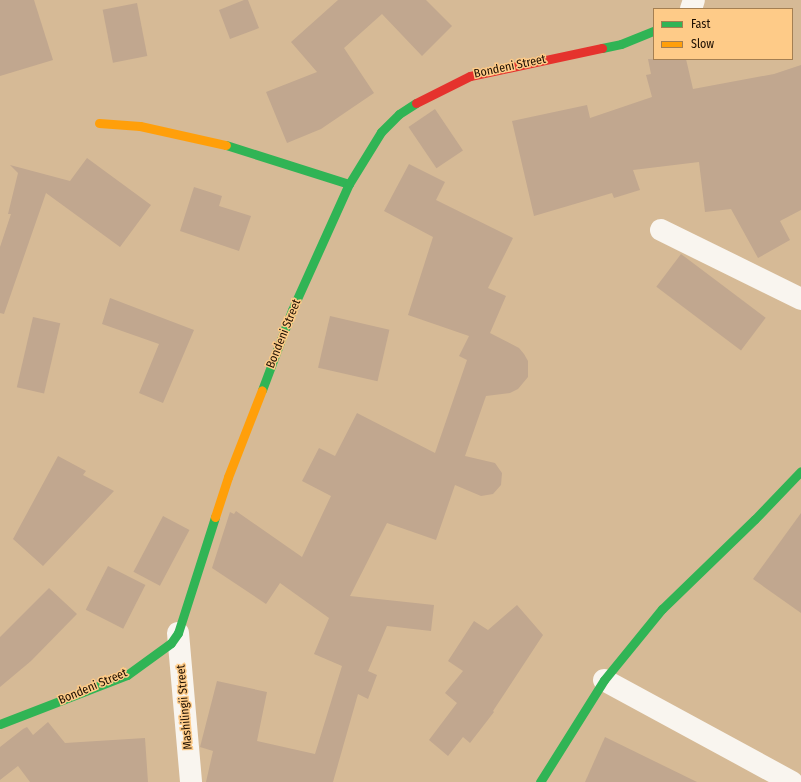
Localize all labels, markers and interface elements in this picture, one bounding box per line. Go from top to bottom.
legend [653,8,793,60]
text: Fast [691,17,710,31]
text: Slow [691,37,714,51]
street label: Bondeni Street [473,52,547,82]
street label: Bondeni Street [264,297,304,371]
street label: Mashilingii Street [174,664,196,750]
street label: Bondeni Street [56,666,130,708]

